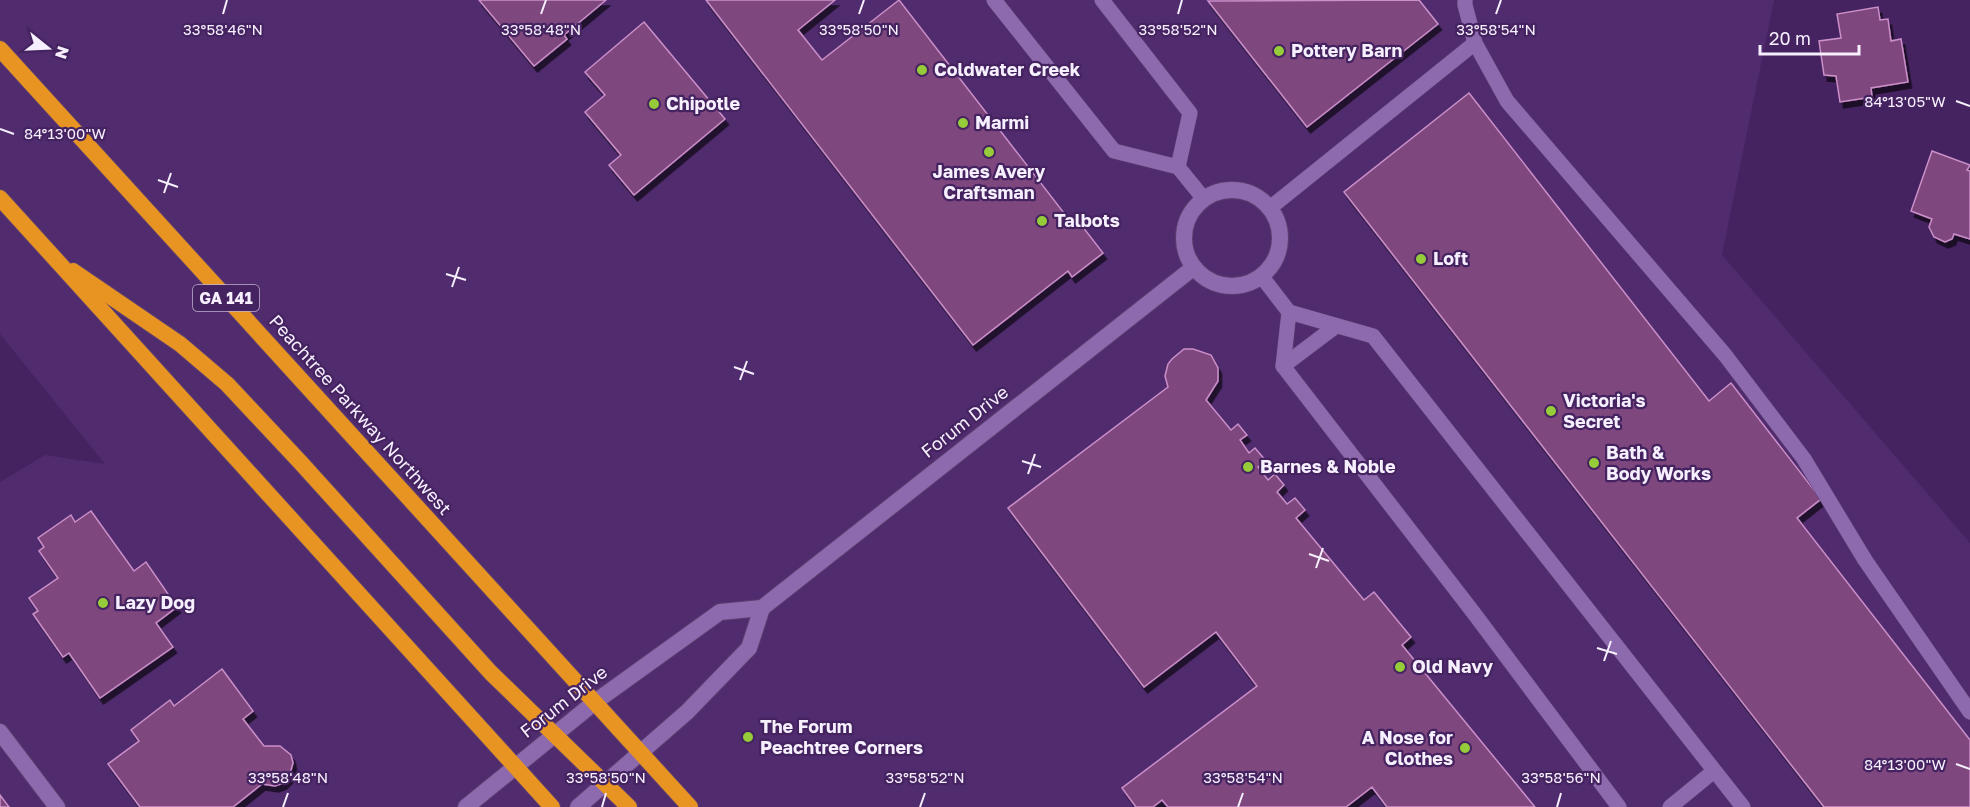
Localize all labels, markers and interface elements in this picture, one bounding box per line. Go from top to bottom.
north arrow [18,18,78,78]
scale bar [1760,18,1859,56]
text: 33°58'46"N [183,20,263,38]
text: 33°58'48"N [501,20,581,38]
text: 33°58'50"N [819,20,899,38]
text: 33°58'52"N [1138,20,1218,38]
text: 33°58'54"N [1456,20,1536,38]
text: 20 m [1769,27,1811,49]
place label: Pottery Barn [1291,39,1402,61]
text: N [51,44,74,62]
marker: Pottery Barn [1272,44,1286,58]
place label: Coldwater Creek [934,58,1081,80]
marker: Coldwater Creek [915,63,929,77]
place label: Chipotle [666,92,741,114]
text: 84°13'05"W [1864,92,1946,110]
marker: Chipotle [647,97,661,111]
place label: Marmi [975,111,1029,133]
marker: Marmi [956,116,970,130]
text: 84°13'00"W [24,124,106,142]
marker: James Avery Craftsman [982,145,996,159]
place label: James Avery Craftsman [933,160,1046,203]
place label: Talbots [1054,209,1120,231]
marker: Talbots [1035,214,1049,228]
place label: Loft [1433,247,1468,269]
marker: Loft [1414,252,1428,266]
road number: GA 141 [193,285,259,311]
street label: Peachtree Parkway Northwest [265,310,456,519]
street label: Forum Drive [917,380,1012,462]
place label: Victoria's Secret [1563,389,1646,432]
marker: Victoria's Secret [1544,404,1558,418]
place label: Bath & Body Works [1606,441,1711,484]
place label: Barnes & Noble [1260,455,1396,477]
marker: Bath & Body Works [1587,456,1601,470]
marker: Barnes & Noble [1241,460,1255,474]
place label: Lazy Dog [115,591,195,613]
marker: Lazy Dog [96,596,110,610]
place label: Old Navy [1412,655,1493,677]
street label: Forum Drive [516,660,611,742]
marker: Old Navy [1393,660,1407,674]
place label: The Forum Peachtree Corners [760,715,923,758]
place label: A Nose for Clothes [1362,726,1453,769]
marker: The Forum Peachtree Corners [741,730,755,744]
marker: A Nose for Clothes [1458,741,1472,755]
text: 84°13'00"W [1864,755,1946,773]
text: 33°58'48"N [248,768,328,786]
text: 33°58'50"N [566,768,646,786]
text: 33°58'52"N [885,768,965,786]
text: 33°58'54"N [1203,768,1283,786]
text: 33°58'56"N [1521,768,1601,786]

